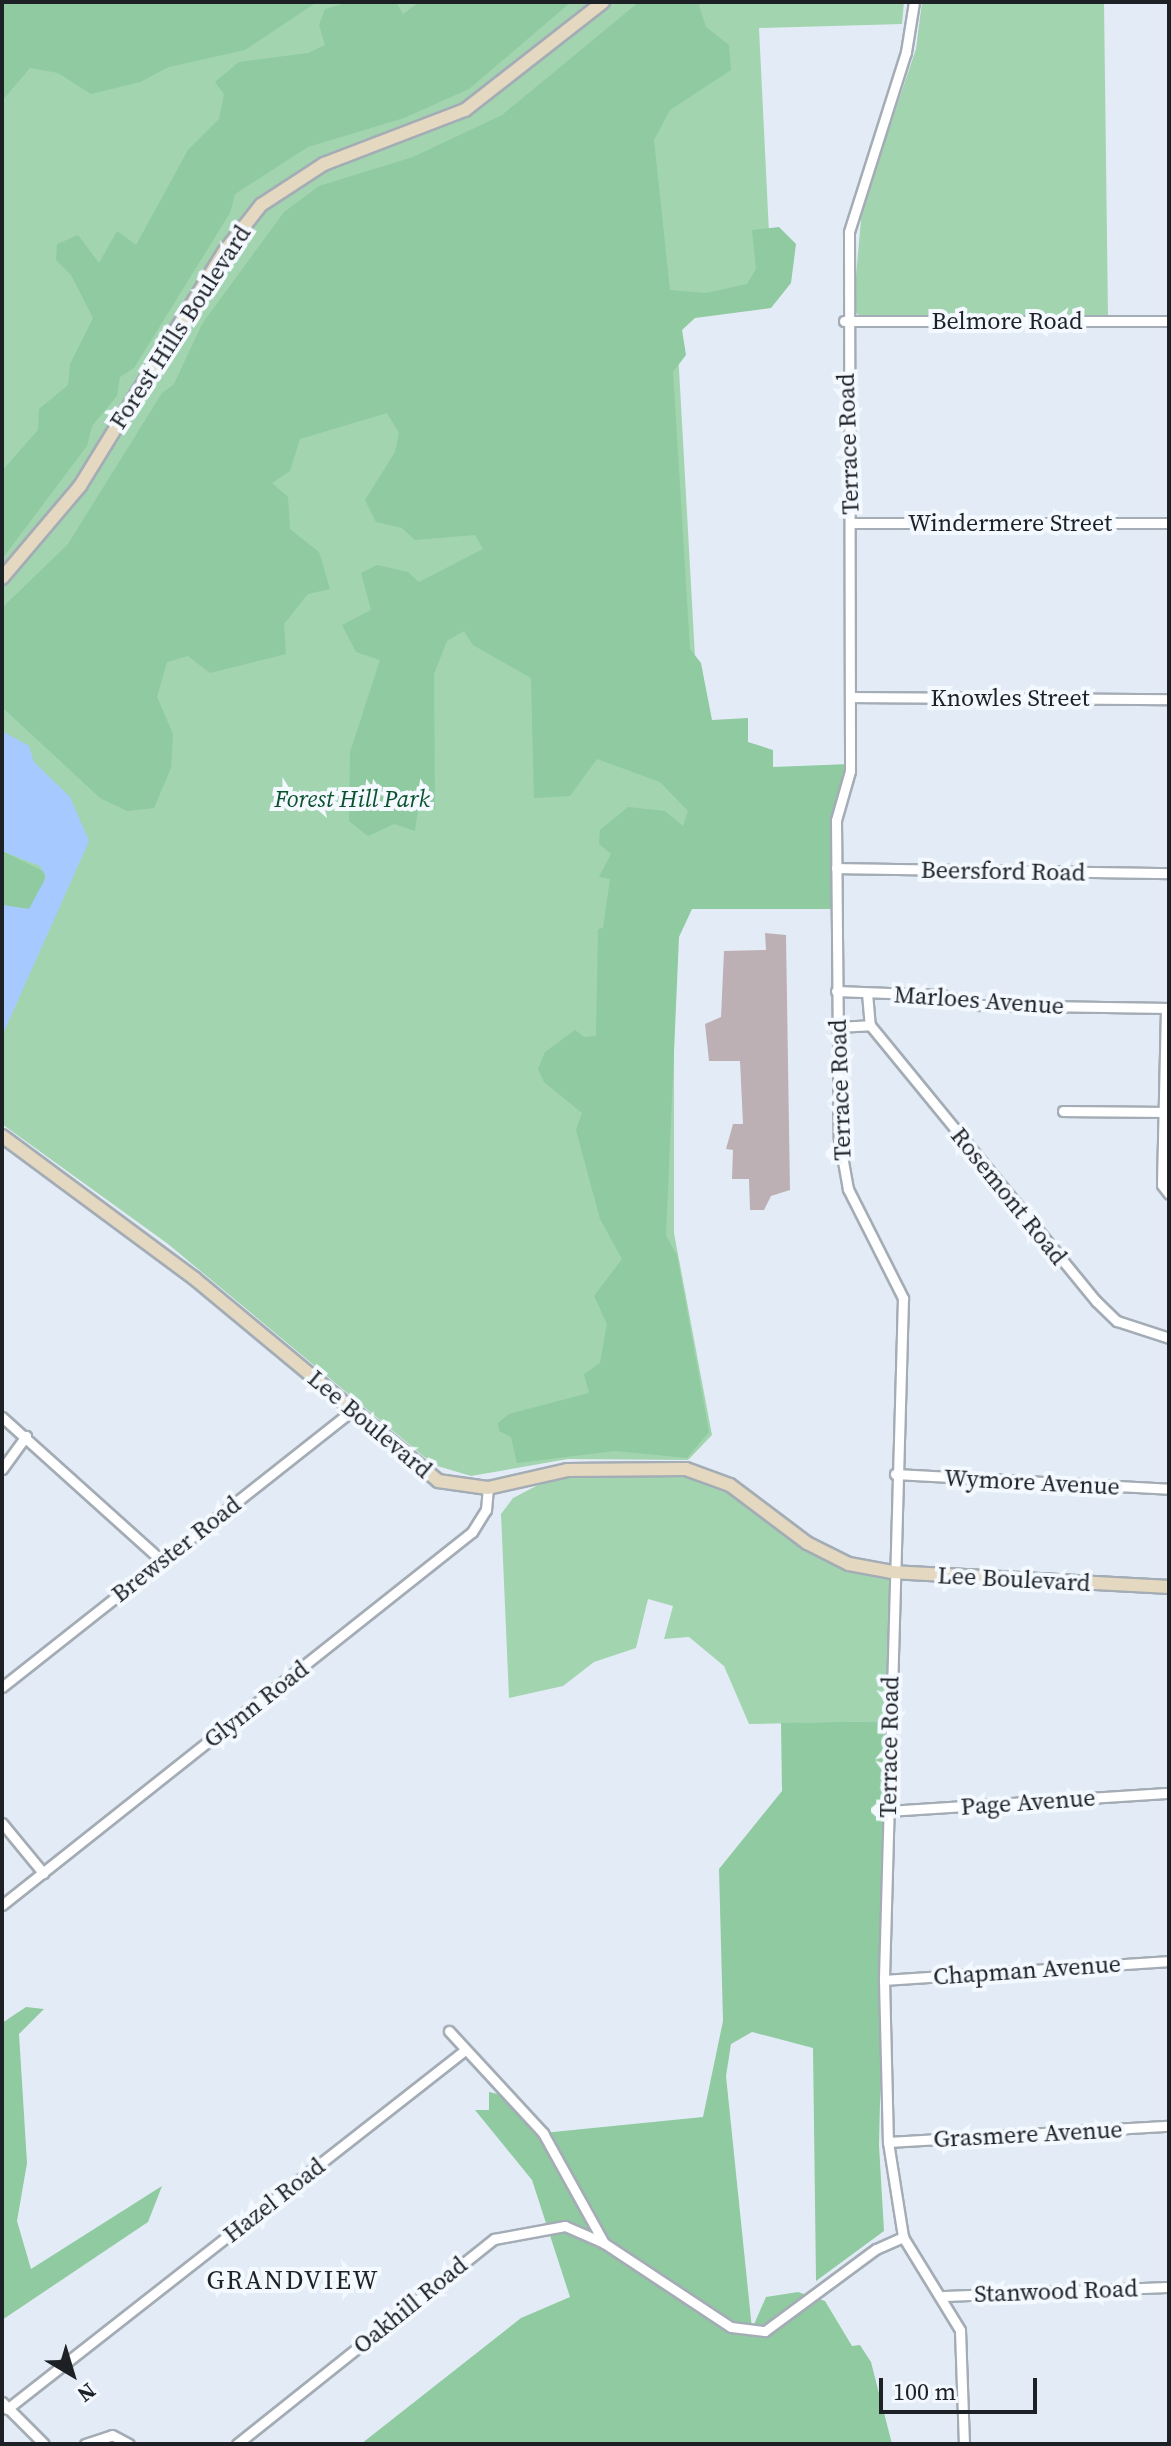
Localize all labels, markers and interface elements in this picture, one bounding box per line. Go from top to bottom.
street label: Forest Hills Boulevard [103,220,257,434]
street label: Belmore Road [931,307,1083,335]
street label: Terrace Road [831,373,865,515]
street label: Windermere Street [908,509,1112,537]
street label: Knowles Street [930,684,1090,712]
park label: Forest Hill Park [274,785,430,813]
street label: Beersford Road [920,855,1086,887]
street label: Marloes Avenue [893,980,1065,1020]
street label: Terrace Road [823,1019,857,1161]
street label: Rosemont Road [945,1122,1073,1270]
street label: Lee Boulevard [302,1364,438,1484]
street label: Wymore Avenue [943,1463,1121,1501]
street label: Brewster Road [106,1490,246,1608]
street label: Lee Boulevard [937,1561,1091,1597]
street label: Glynn Road [198,1654,314,1754]
street label: Terrace Road [873,1676,905,1818]
street label: Page Avenue [960,1783,1096,1821]
street label: Chapman Avenue [932,1949,1122,1991]
street label: Grasmere Avenue [933,2115,1123,2153]
street label: Hazel Road [218,2151,330,2249]
street label: Oakhill Road [347,2250,473,2360]
district label: GRANDVIEW [206,2265,380,2297]
street label: Stanwood Road [974,2274,1138,2308]
north arrow [32,2334,112,2414]
scale bar [883,2362,1041,2412]
text: 100 m [893,2375,956,2408]
text: N [71,2376,102,2410]

